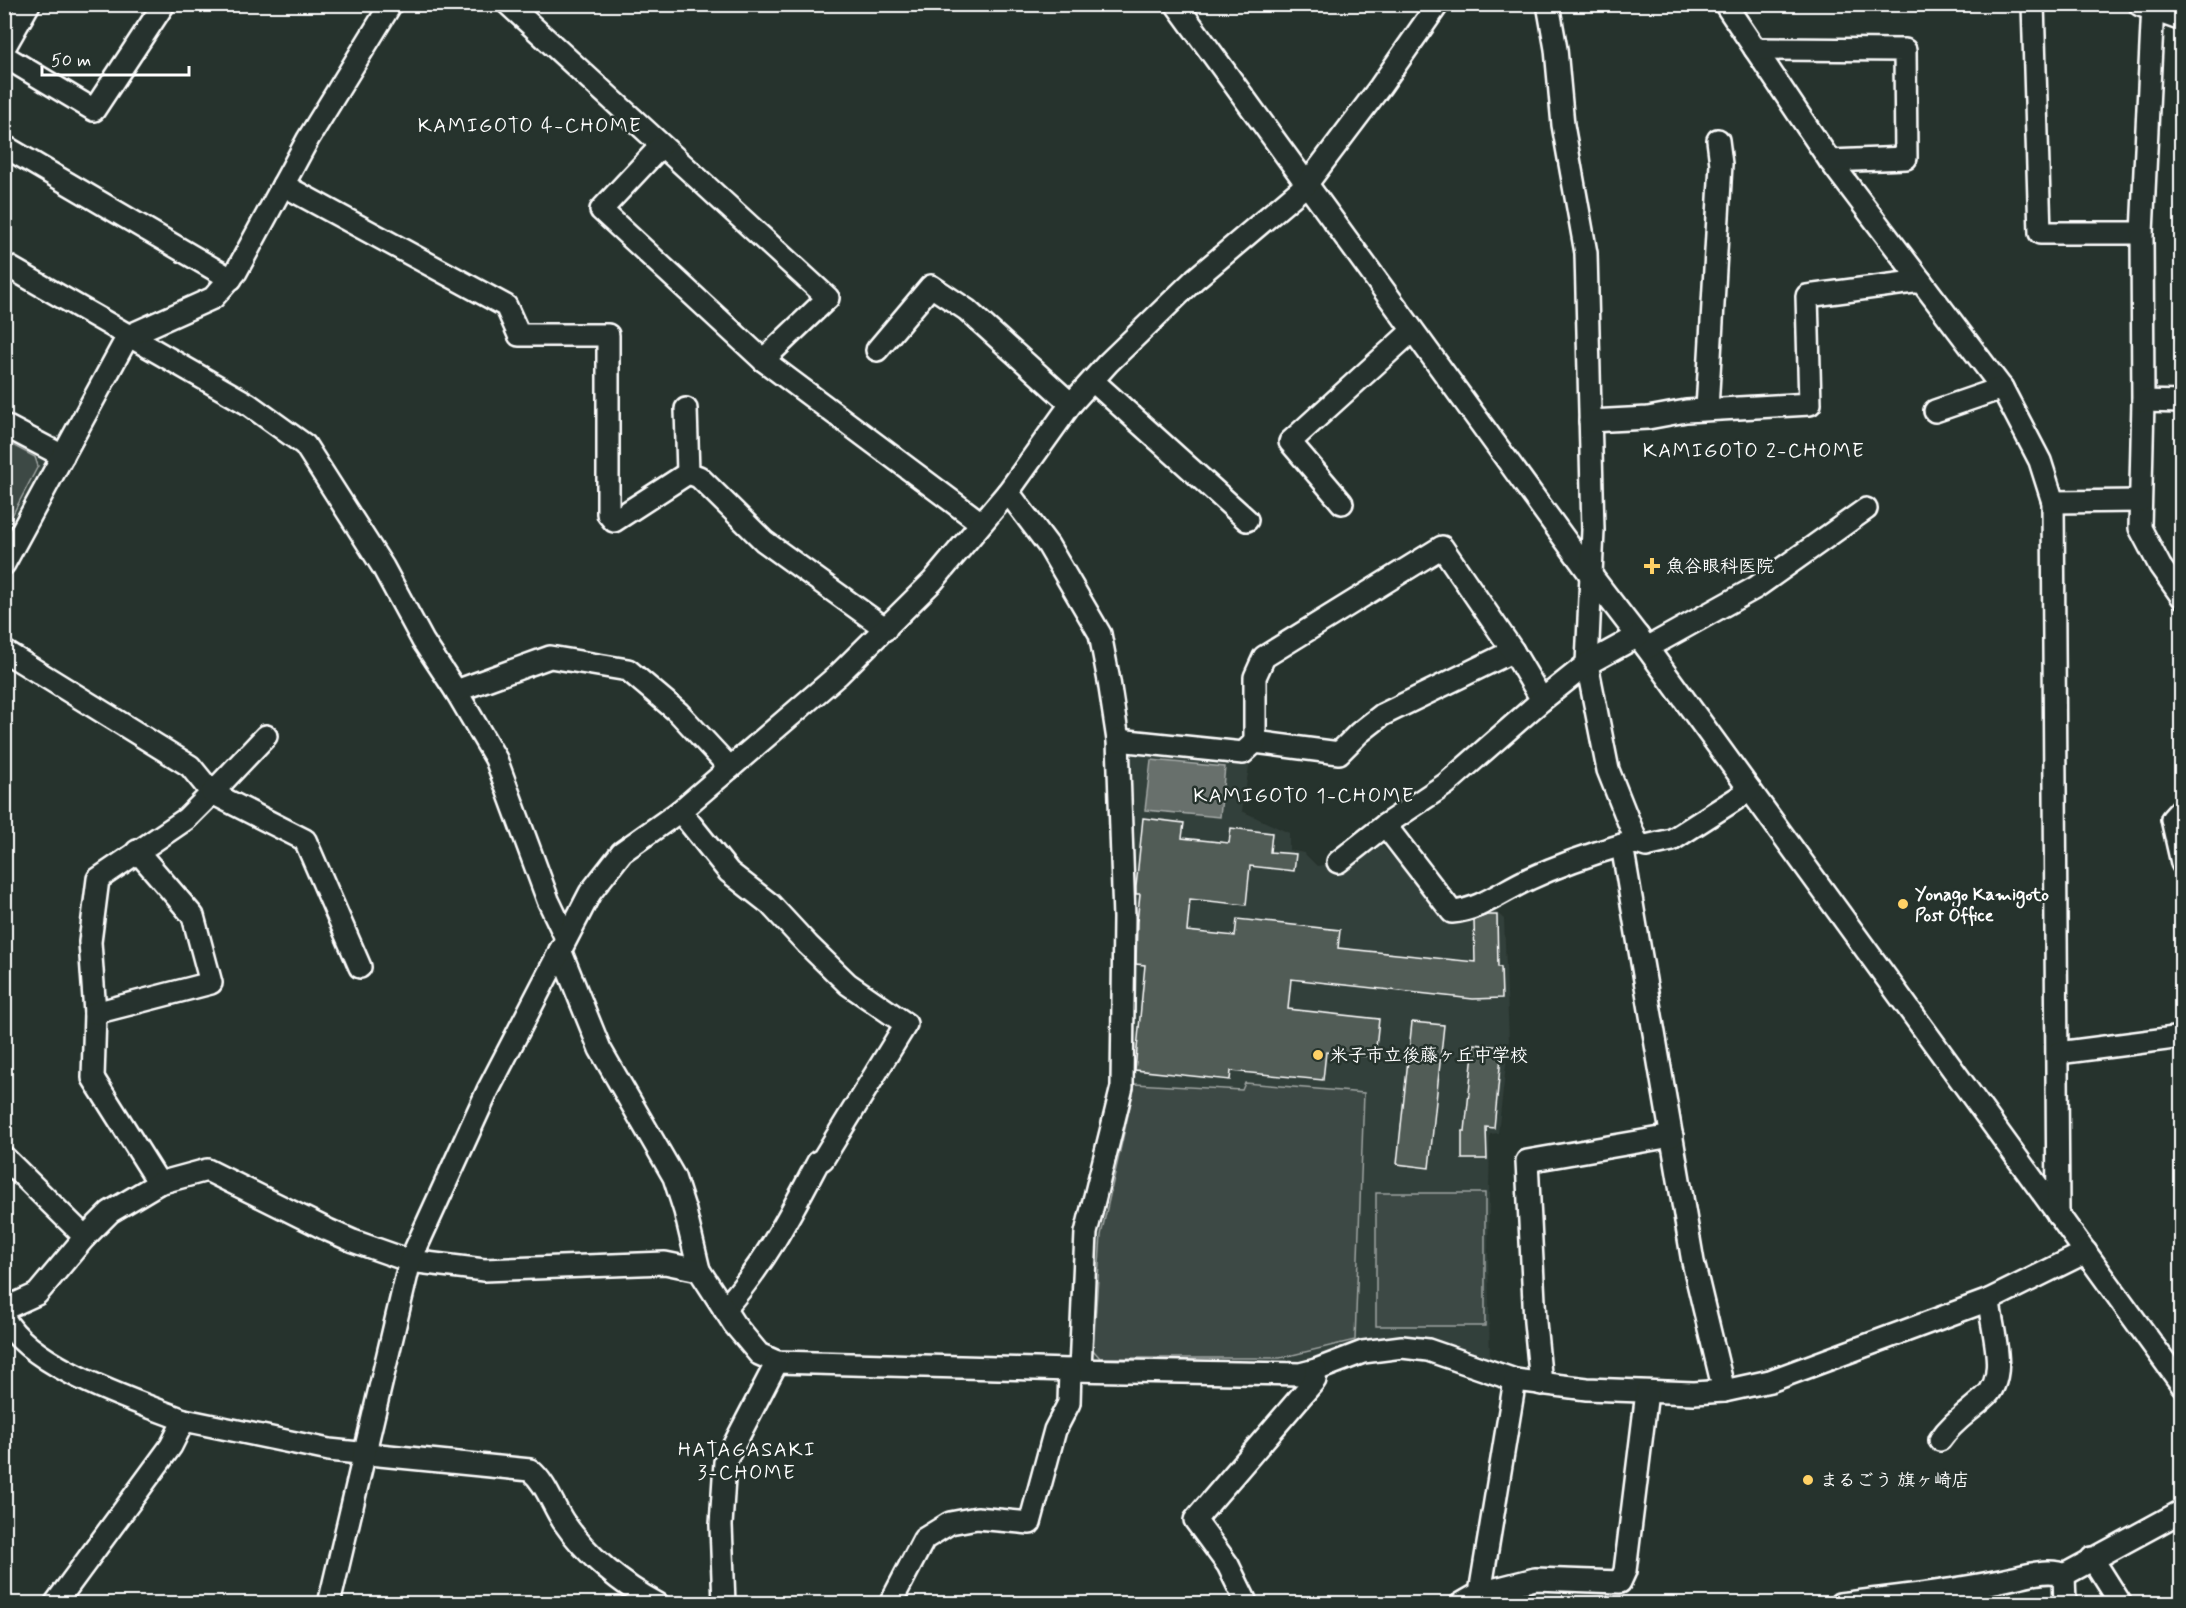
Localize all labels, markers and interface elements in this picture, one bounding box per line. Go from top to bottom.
scale bar [42,39,189,77]
text: 50 m [51,49,91,73]
district label: KAMIGOTO 4-CHOME [418,113,642,140]
district label: KAMIGOTO 2-CHOME [1643,438,1865,465]
place label: 魚谷眼科医院 [1666,555,1774,579]
marker: 魚谷眼科医院 [1643,557,1661,575]
district label: KAMIGOTO 1-CHOME [1193,783,1415,810]
place label: Yonago Kamigoto Post Office [1915,883,2049,928]
marker: Yonago Kamigoto Post Office [1896,897,1910,911]
place label: 米子市立後藤ヶ丘中学校 [1330,1044,1528,1068]
marker: 米子市立後藤ヶ丘中学校 [1311,1048,1325,1062]
district label: HATAGASAKI 3-CHOME [678,1437,816,1487]
place label: まるごう 旗ヶ崎店 [1820,1469,1970,1493]
marker: まるごう 旗ヶ崎店 [1801,1473,1815,1487]

